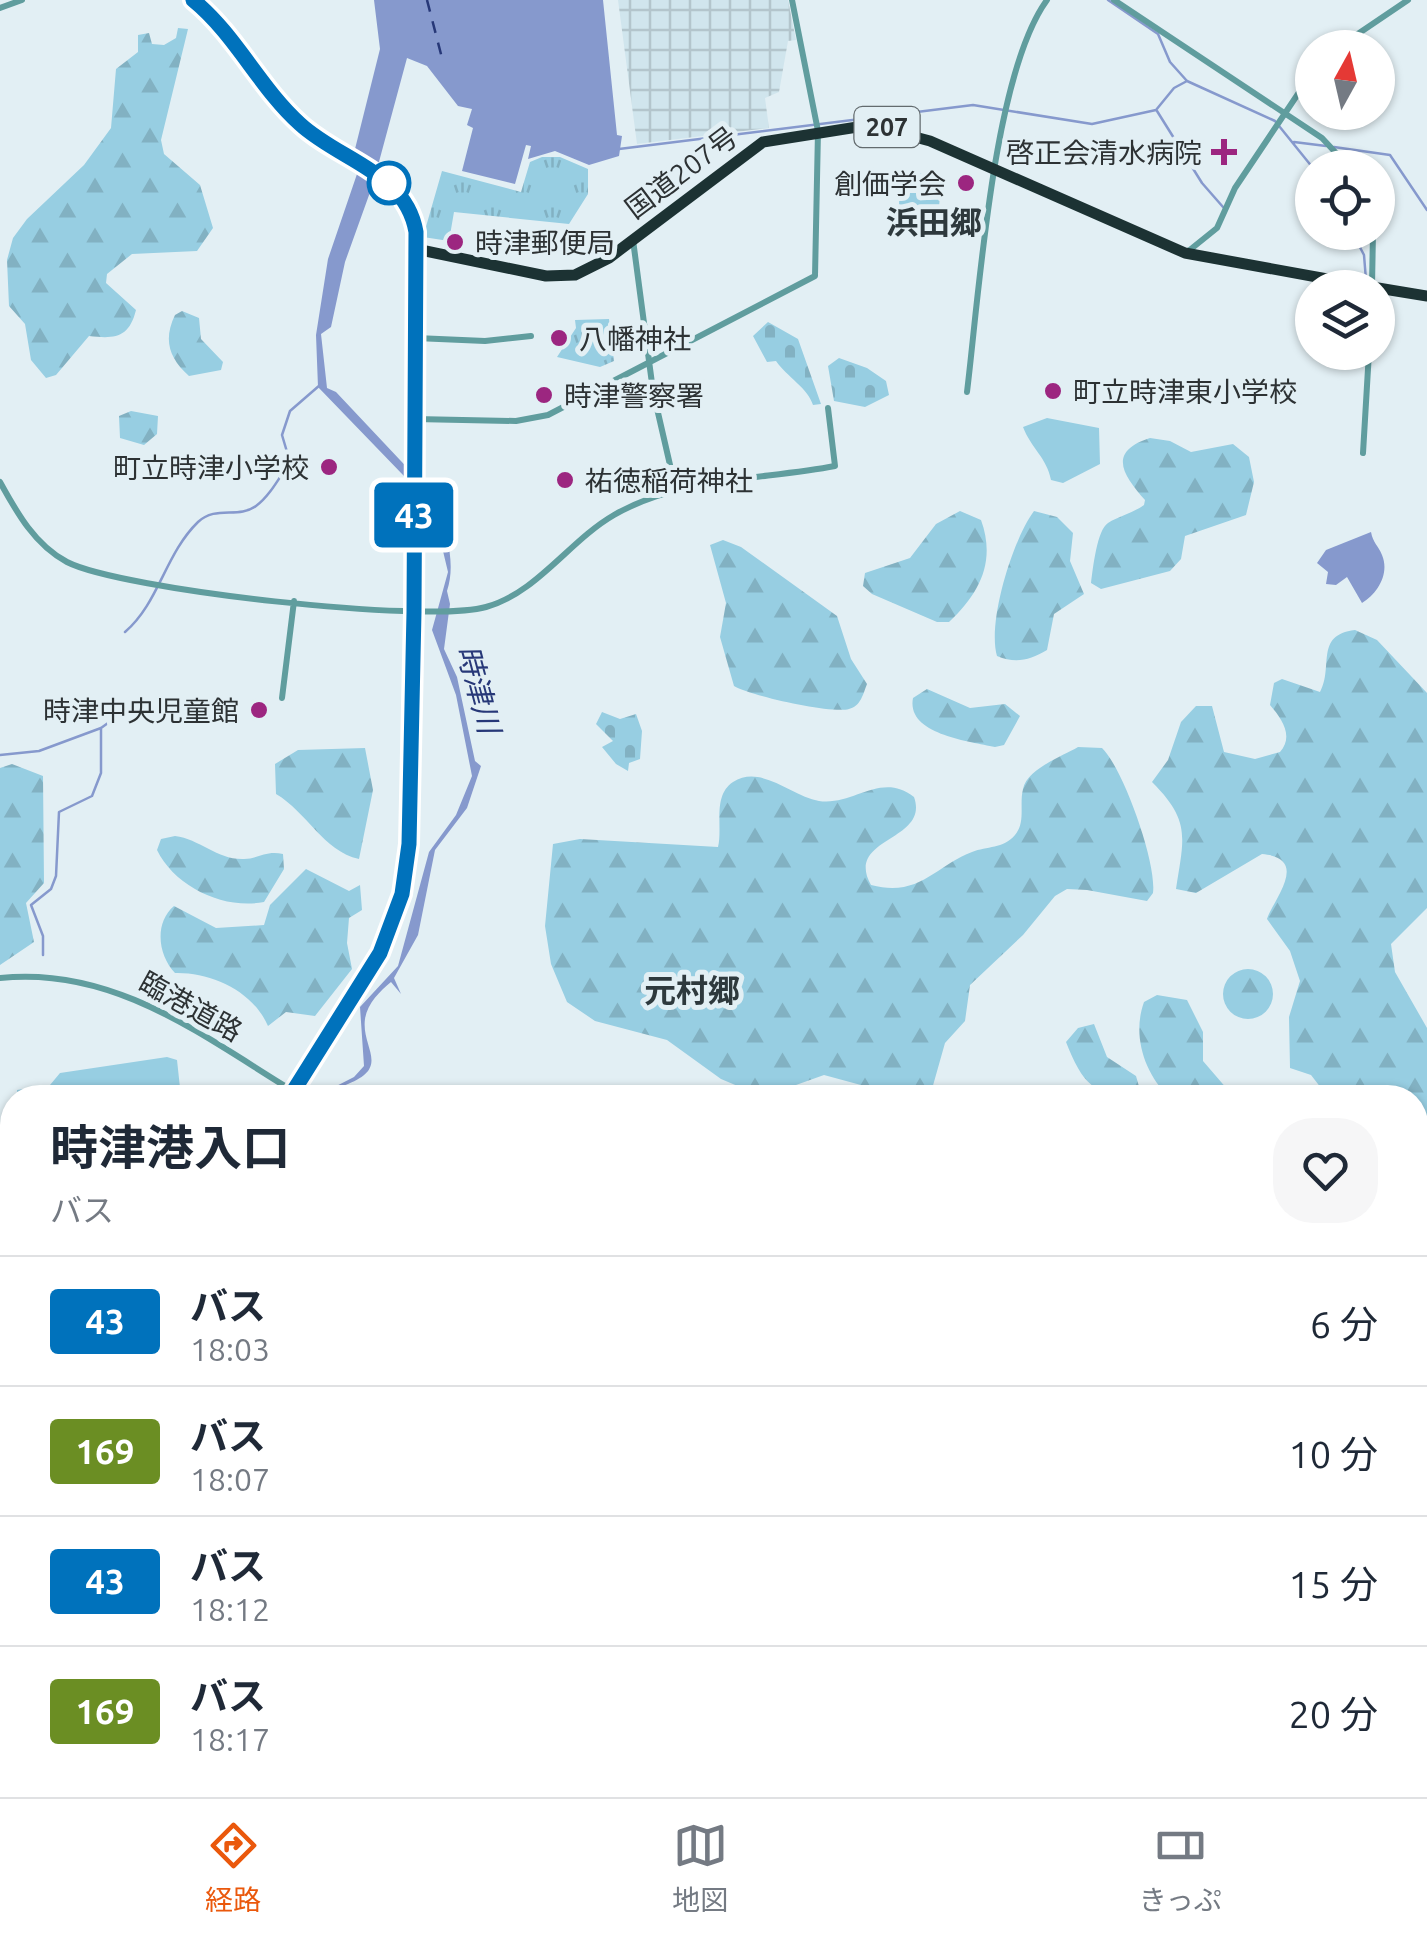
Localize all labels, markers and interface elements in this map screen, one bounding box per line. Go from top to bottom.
north arrow [1295,30,1395,130]
map controls [1295,30,1395,370]
road number: 207 [854,107,920,147]
street label: 国道207号 [619,120,743,224]
place label: 啓正会清水病院 [1006,137,1202,168]
marker: 啓正会清水病院 [1211,139,1237,165]
button: locate [1295,150,1395,250]
unlabelled marker [368,162,410,204]
place label: 創価学会 [834,168,946,199]
marker: 創価学会 [955,172,977,194]
district label: 浜田郷 [886,204,982,240]
place label: 時津郵便局 [475,227,615,258]
marker: 時津郵便局 [444,231,466,253]
button: layers [1295,270,1395,370]
place label: 八幡神社 [579,323,691,354]
marker: 八幡神社 [548,327,570,349]
place label: 町立時津東小学校 [1073,376,1297,407]
place label: 時津警察署 [564,380,704,411]
marker: 町立時津東小学校 [1042,380,1064,402]
marker: 時津警察署 [533,384,555,406]
place label: 町立時津小学校 [113,452,309,483]
marker: 町立時津小学校 [318,456,340,478]
place label: 祐徳稲荷神社 [585,465,753,496]
marker: 祐徳稲荷神社 [554,469,576,491]
line badge: 43 [369,482,459,548]
text: 43 [394,495,434,535]
water label: 時津川 [451,641,508,740]
place label: 時津中央児童館 [43,695,239,726]
marker: 時津中央児童館 [248,699,270,721]
street label: 臨港道路 [134,965,248,1047]
district label: 元村郷 [644,972,740,1008]
button: heart [1273,1118,1378,1223]
text: 時津港入口 [50,1120,290,1174]
text: バス [50,1192,114,1228]
text: バス [190,1285,266,1327]
text: 43 [85,1301,125,1341]
text: 6 分 [1310,1303,1378,1345]
text: 18:03 [190,1331,270,1367]
text: バス [190,1415,266,1457]
text: 169 [75,1431,135,1471]
text: 10 分 [1288,1433,1378,1475]
text: 18:07 [190,1461,270,1497]
text: バス [190,1545,266,1587]
text: 43 [85,1561,125,1601]
text: 15 分 [1288,1563,1378,1605]
text: 18:12 [190,1591,270,1627]
text: バス [190,1675,266,1717]
text: 169 [75,1691,135,1731]
text: 20 分 [1288,1693,1378,1735]
text: 18:17 [190,1721,270,1757]
tab: 経路 [205,1818,261,1918]
tab: 地図 [672,1818,728,1918]
tab: きっぷ [1139,1818,1222,1918]

